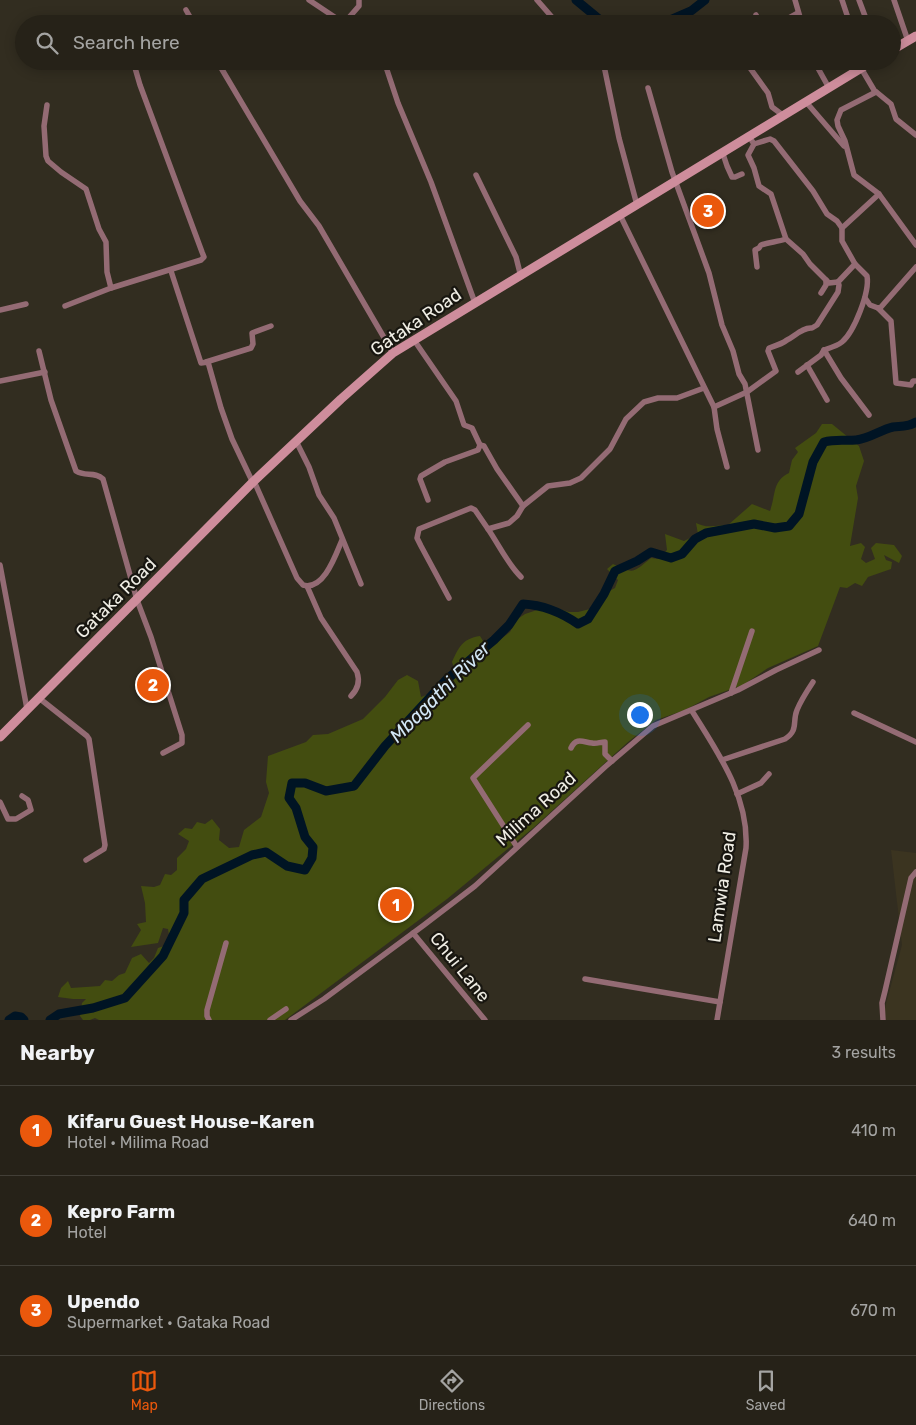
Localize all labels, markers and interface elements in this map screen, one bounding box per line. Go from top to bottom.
search box [15,15,901,70]
icon: search [33,29,61,57]
text: Search here [73,31,180,54]
pin: 3 [692,192,724,230]
street label: Gataka Road [366,283,466,361]
street label: Gataka Road [71,553,161,643]
water label: Mbagathi River [385,636,496,747]
pin: 2 [137,666,169,704]
your location [627,702,653,728]
street label: Milima Road [491,767,581,851]
street label: Lamwia Road [703,830,741,944]
pin: 1 [380,886,412,924]
street label: Chui Lane [425,928,495,1006]
text: Nearby [20,1040,95,1065]
text: 3 results [831,1043,896,1062]
text: Kifaru Guest House-Karen [67,1110,314,1133]
text: 1 [32,1121,40,1140]
text: 410 m [851,1121,896,1140]
text: Hotel · Milima Road [67,1133,209,1152]
text: Kepro Farm [67,1200,175,1223]
text: 2 [31,1211,41,1230]
text: 640 m [848,1211,896,1230]
text: Hotel [67,1223,107,1242]
text: Upendo [67,1290,140,1313]
text: 3 [31,1301,41,1320]
text: 670 m [850,1301,896,1320]
text: Supermarket · Gataka Road [67,1313,270,1332]
tab: Map [130,1367,158,1414]
tab: Directions [419,1367,485,1414]
tab: Saved [746,1367,786,1414]

